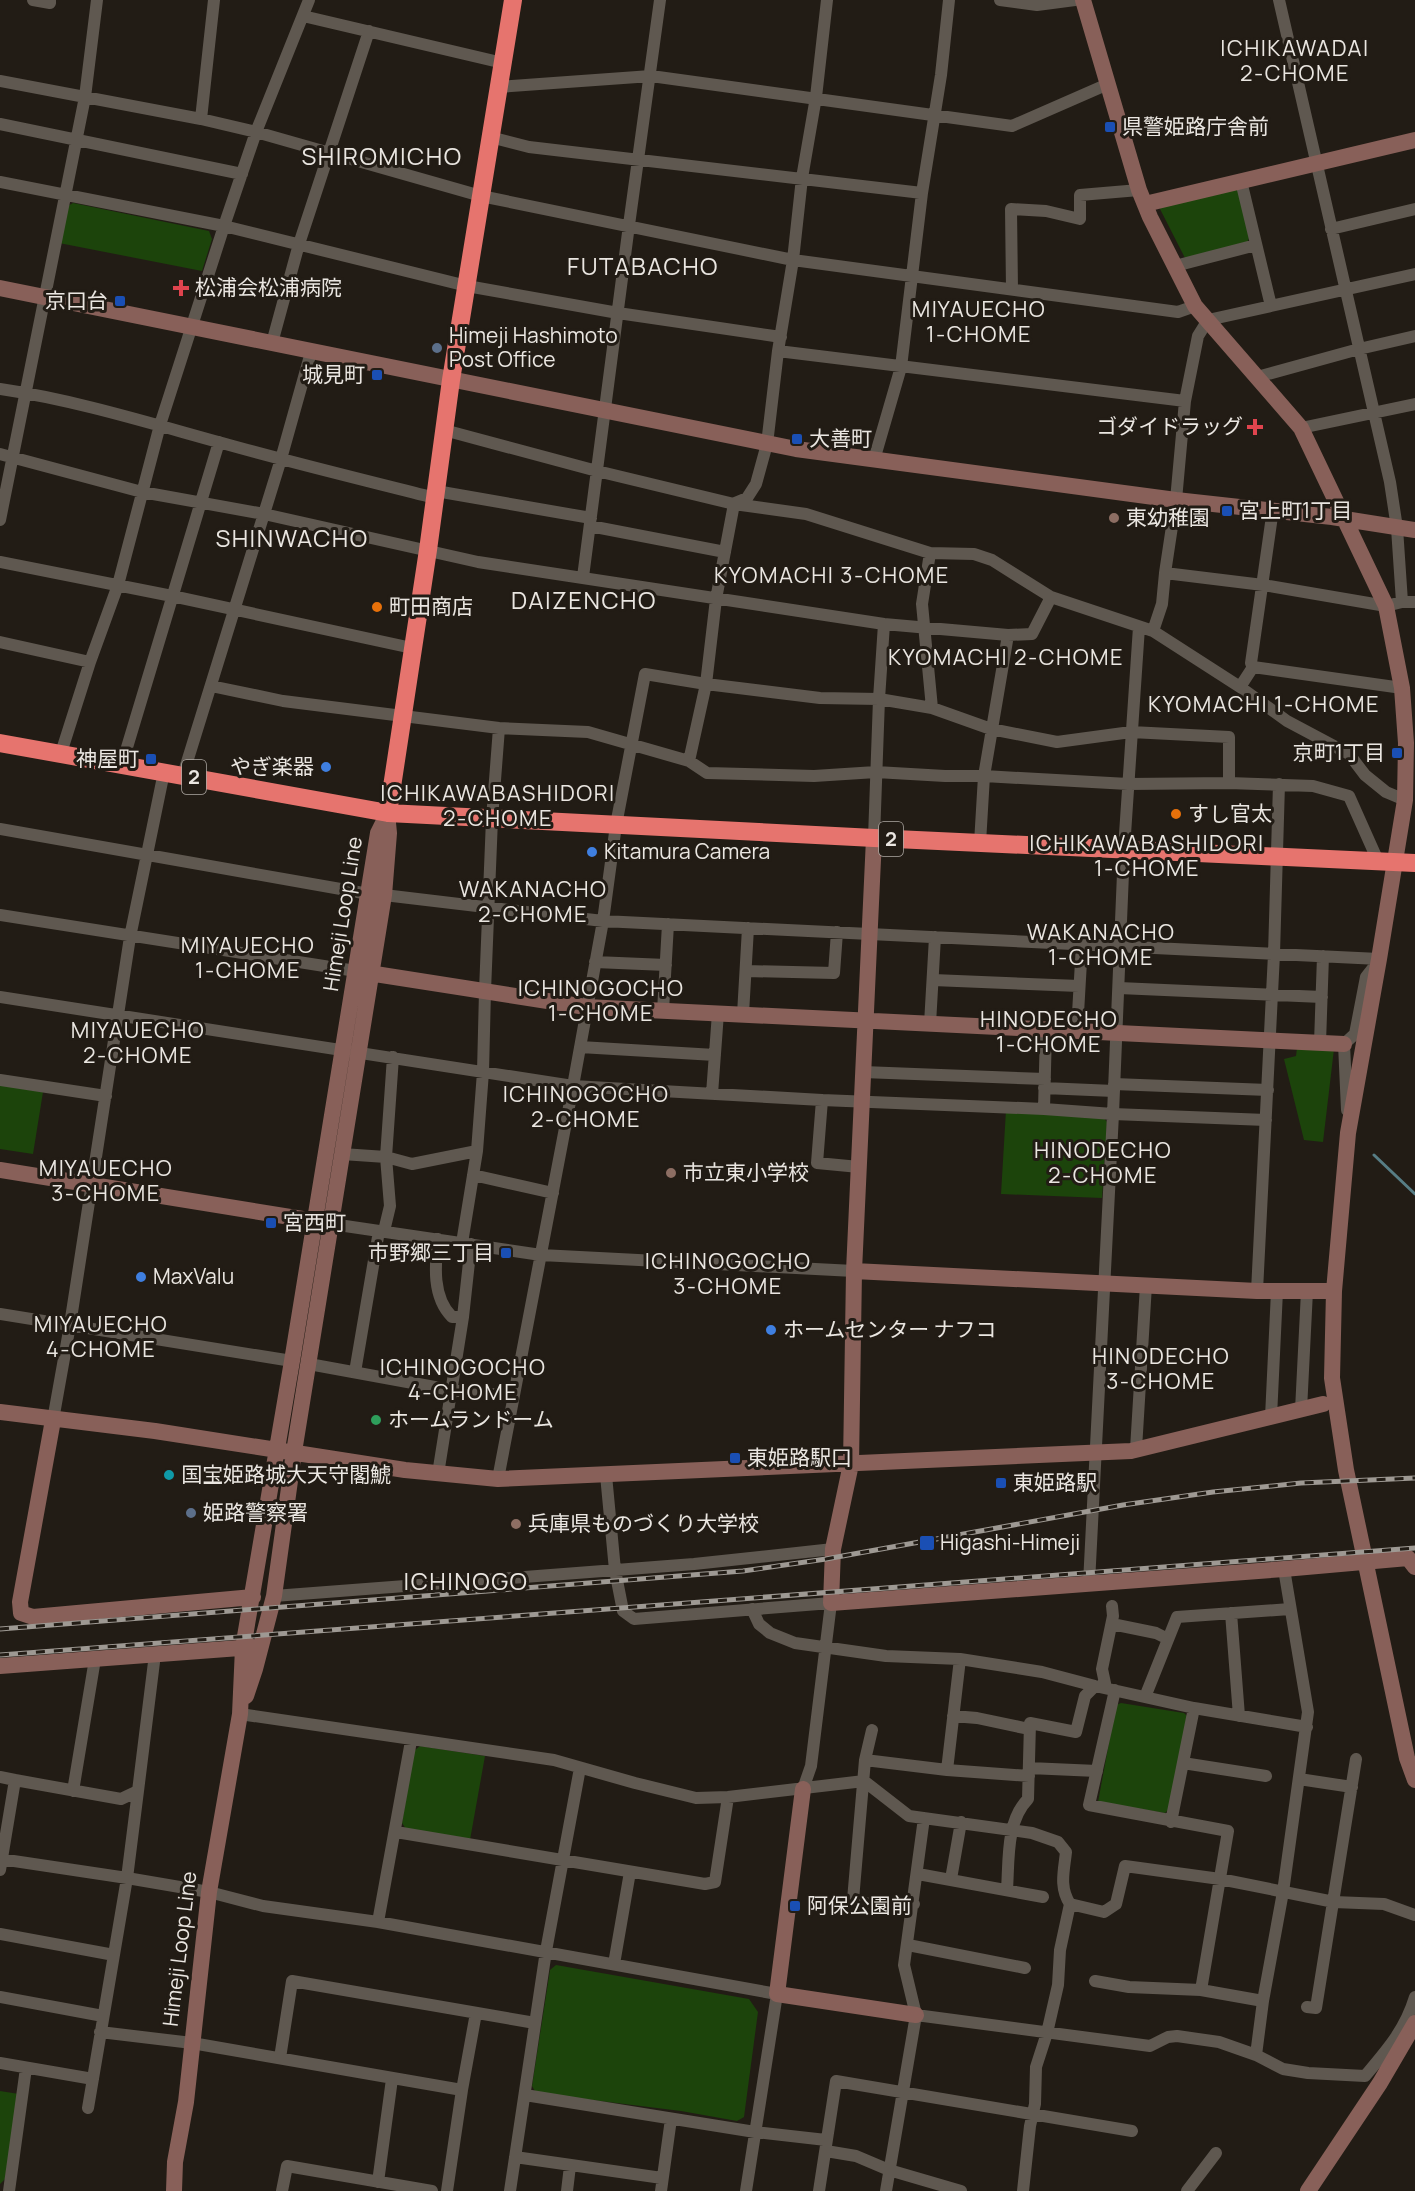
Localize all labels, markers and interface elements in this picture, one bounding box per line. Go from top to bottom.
district label: ICHIKAWADAI 2-CHOME [1220,33,1370,88]
place label: 県警姫路庁舎前 [1122,112,1269,140]
marker: 県警姫路庁舎前 [1103,120,1117,134]
district label: SHIROMICHO [301,139,463,172]
district label: FUTABACHO [567,249,719,282]
place label: 松浦会松浦病院 [195,273,342,301]
marker: 松浦会松浦病院 [172,279,190,297]
place label: 京口台 [45,286,108,314]
marker: 京口台 [113,294,127,308]
district label: MIYAUECHO 1-CHOME [912,294,1046,349]
place label: Himeji Hashimoto Post Office [449,321,618,373]
marker: Himeji Hashimoto Post Office [430,341,444,355]
place label: 城見町 [302,360,365,388]
marker: 城見町 [370,368,384,382]
place label: ゴダイドラッグ [1096,412,1243,440]
marker: ゴダイドラッグ [1248,420,1262,434]
place label: 大善町 [809,424,872,452]
marker: 大善町 [790,432,804,446]
place label: 宮上町1丁目 [1239,496,1352,524]
place label: 東幼稚園 [1126,503,1210,531]
marker: 宮上町1丁目 [1220,504,1234,518]
marker: 東幼稚園 [1107,511,1121,525]
district label: SHINWACHO [215,521,369,554]
district label: KYOMACHI 3-CHOME [714,560,950,590]
district label: DAIZENCHO [511,583,657,616]
place label: 町田商店 [389,592,473,620]
marker: 町田商店 [370,600,384,614]
district label: KYOMACHI 2-CHOME [888,642,1124,672]
district label: KYOMACHI 1-CHOME [1148,689,1380,719]
place label: 京町1丁目 [1293,738,1385,766]
place label: 神屋町 [76,744,139,772]
marker: 京町1丁目 [1390,746,1404,760]
marker: 神屋町 [144,752,158,766]
place label: やぎ楽器 [230,752,314,780]
road number: 2 [182,760,206,794]
marker: やぎ楽器 [319,760,333,774]
district label: ICHIKAWABASHIDORI 2-CHOME [380,778,616,833]
place label: すし官太 [1188,799,1272,827]
marker: すし官太 [1169,807,1183,821]
road number: 2 [879,822,903,856]
district label: ICHIKAWABASHIDORI 1-CHOME [1029,828,1265,883]
street label: Himeji Loop Line [316,835,368,993]
place label: Kitamura Camera [604,837,770,865]
marker: Kitamura Camera [585,845,599,859]
district label: WAKANACHO 2-CHOME [459,874,607,929]
district label: WAKANACHO 1-CHOME [1027,917,1175,972]
district label: MIYAUECHO 1-CHOME [181,930,315,985]
district label: ICHINOGOCHO 1-CHOME [518,973,684,1028]
district label: HINODECHO 1-CHOME [980,1004,1118,1059]
district label: MIYAUECHO 2-CHOME [71,1015,205,1070]
district label: ICHINOGOCHO 2-CHOME [503,1079,669,1134]
district label: HINODECHO 2-CHOME [1034,1135,1172,1190]
district label: MIYAUECHO 3-CHOME [39,1153,173,1208]
place label: 市立東小学校 [683,1158,809,1186]
marker: 市立東小学校 [664,1166,678,1180]
place label: 宮西町 [283,1208,346,1236]
marker: 宮西町 [264,1216,278,1230]
place label: 市野郷三丁目 [368,1238,494,1266]
marker: 市野郷三丁目 [499,1246,513,1260]
district label: ICHINOGOCHO 3-CHOME [645,1246,811,1301]
place label: MaxValu [153,1262,234,1290]
marker: MaxValu [134,1270,148,1284]
district label: MIYAUECHO 4-CHOME [34,1309,168,1364]
place label: ホームセンター ナフコ [783,1315,997,1343]
marker: ホームセンター ナフコ [764,1323,778,1337]
district label: HINODECHO 3-CHOME [1092,1341,1230,1396]
district label: ICHINOGOCHO 4-CHOME [380,1352,546,1407]
place label: ホームランドーム [388,1405,554,1433]
marker: ホームランドーム [369,1413,383,1427]
place label: 東姫路駅口 [747,1443,852,1471]
marker: 東姫路駅口 [728,1451,742,1465]
place label: 国宝姫路城大天守閣鯱 [181,1460,391,1488]
marker: 国宝姫路城大天守閣鯱 [162,1468,176,1482]
place label: 東姫路駅 [1013,1468,1097,1496]
marker: 東姫路駅 [994,1476,1008,1490]
place label: 姫路警察署 [203,1498,308,1526]
marker: 姫路警察署 [184,1506,198,1520]
place label: 兵庫県ものづくり大学校 [528,1509,759,1537]
marker: 兵庫県ものづくり大学校 [509,1517,523,1531]
place label: Higashi-Himeji [940,1528,1080,1556]
marker: Higashi-Himeji [918,1534,936,1552]
district label: ICHINOGO [404,1564,528,1597]
street label: Himeji Loop Line [156,1870,202,2028]
place label: 阿保公園前 [807,1891,912,1919]
marker: 阿保公園前 [788,1899,802,1913]

